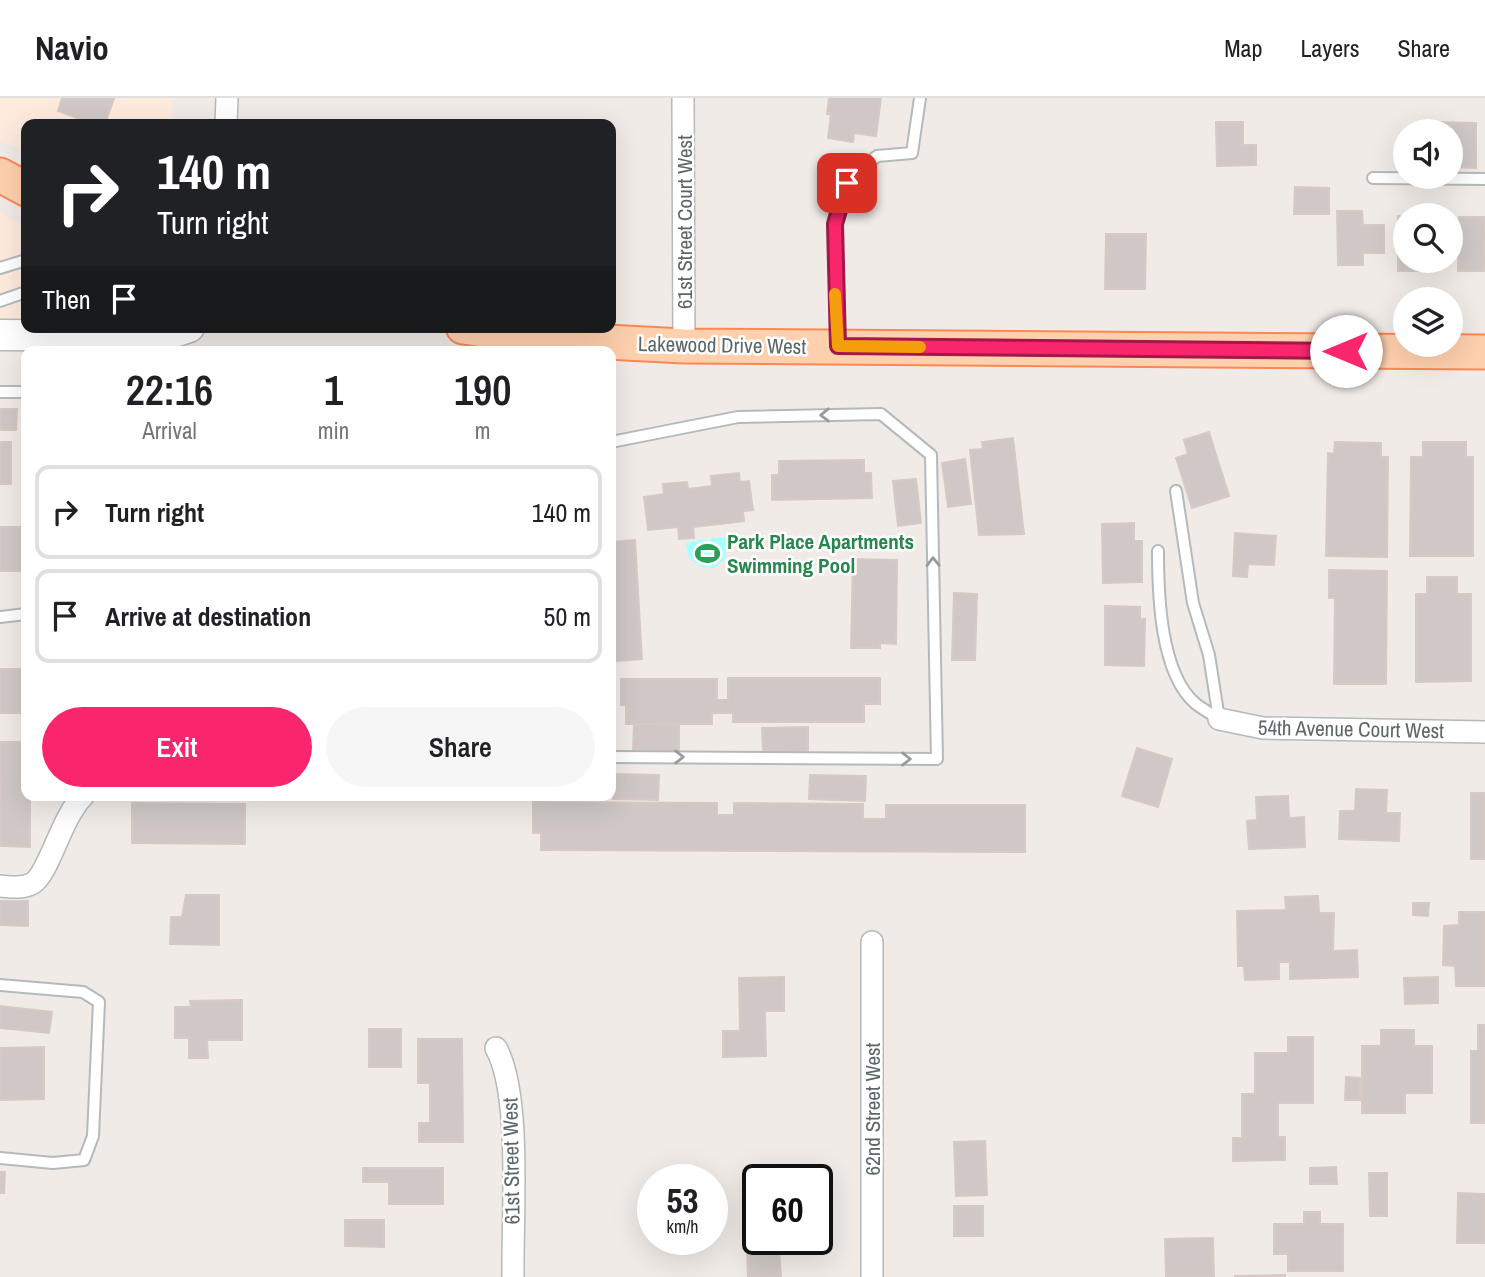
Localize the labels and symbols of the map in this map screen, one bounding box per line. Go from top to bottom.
street label: 61st Street Court West [670,135,699,309]
pin [817,153,877,213]
position arrow [1309,314,1383,388]
street label: Lakewood Drive West [638,329,807,361]
one-way arrow [819,407,830,423]
place label: Park Place Apartments Swimming Pool [727,527,914,580]
sports icon: Park Place Apartments Swimming Pool [693,539,721,567]
one-way arrow [925,556,941,566]
street label: 54th Avenue Court West [1258,713,1444,745]
one-way arrow [674,749,685,765]
one-way arrow [902,751,912,767]
street label: 62nd Street West [858,1042,887,1175]
street label: 61st Street West [495,1097,527,1225]
speed limit sign: 60 [742,1164,833,1255]

